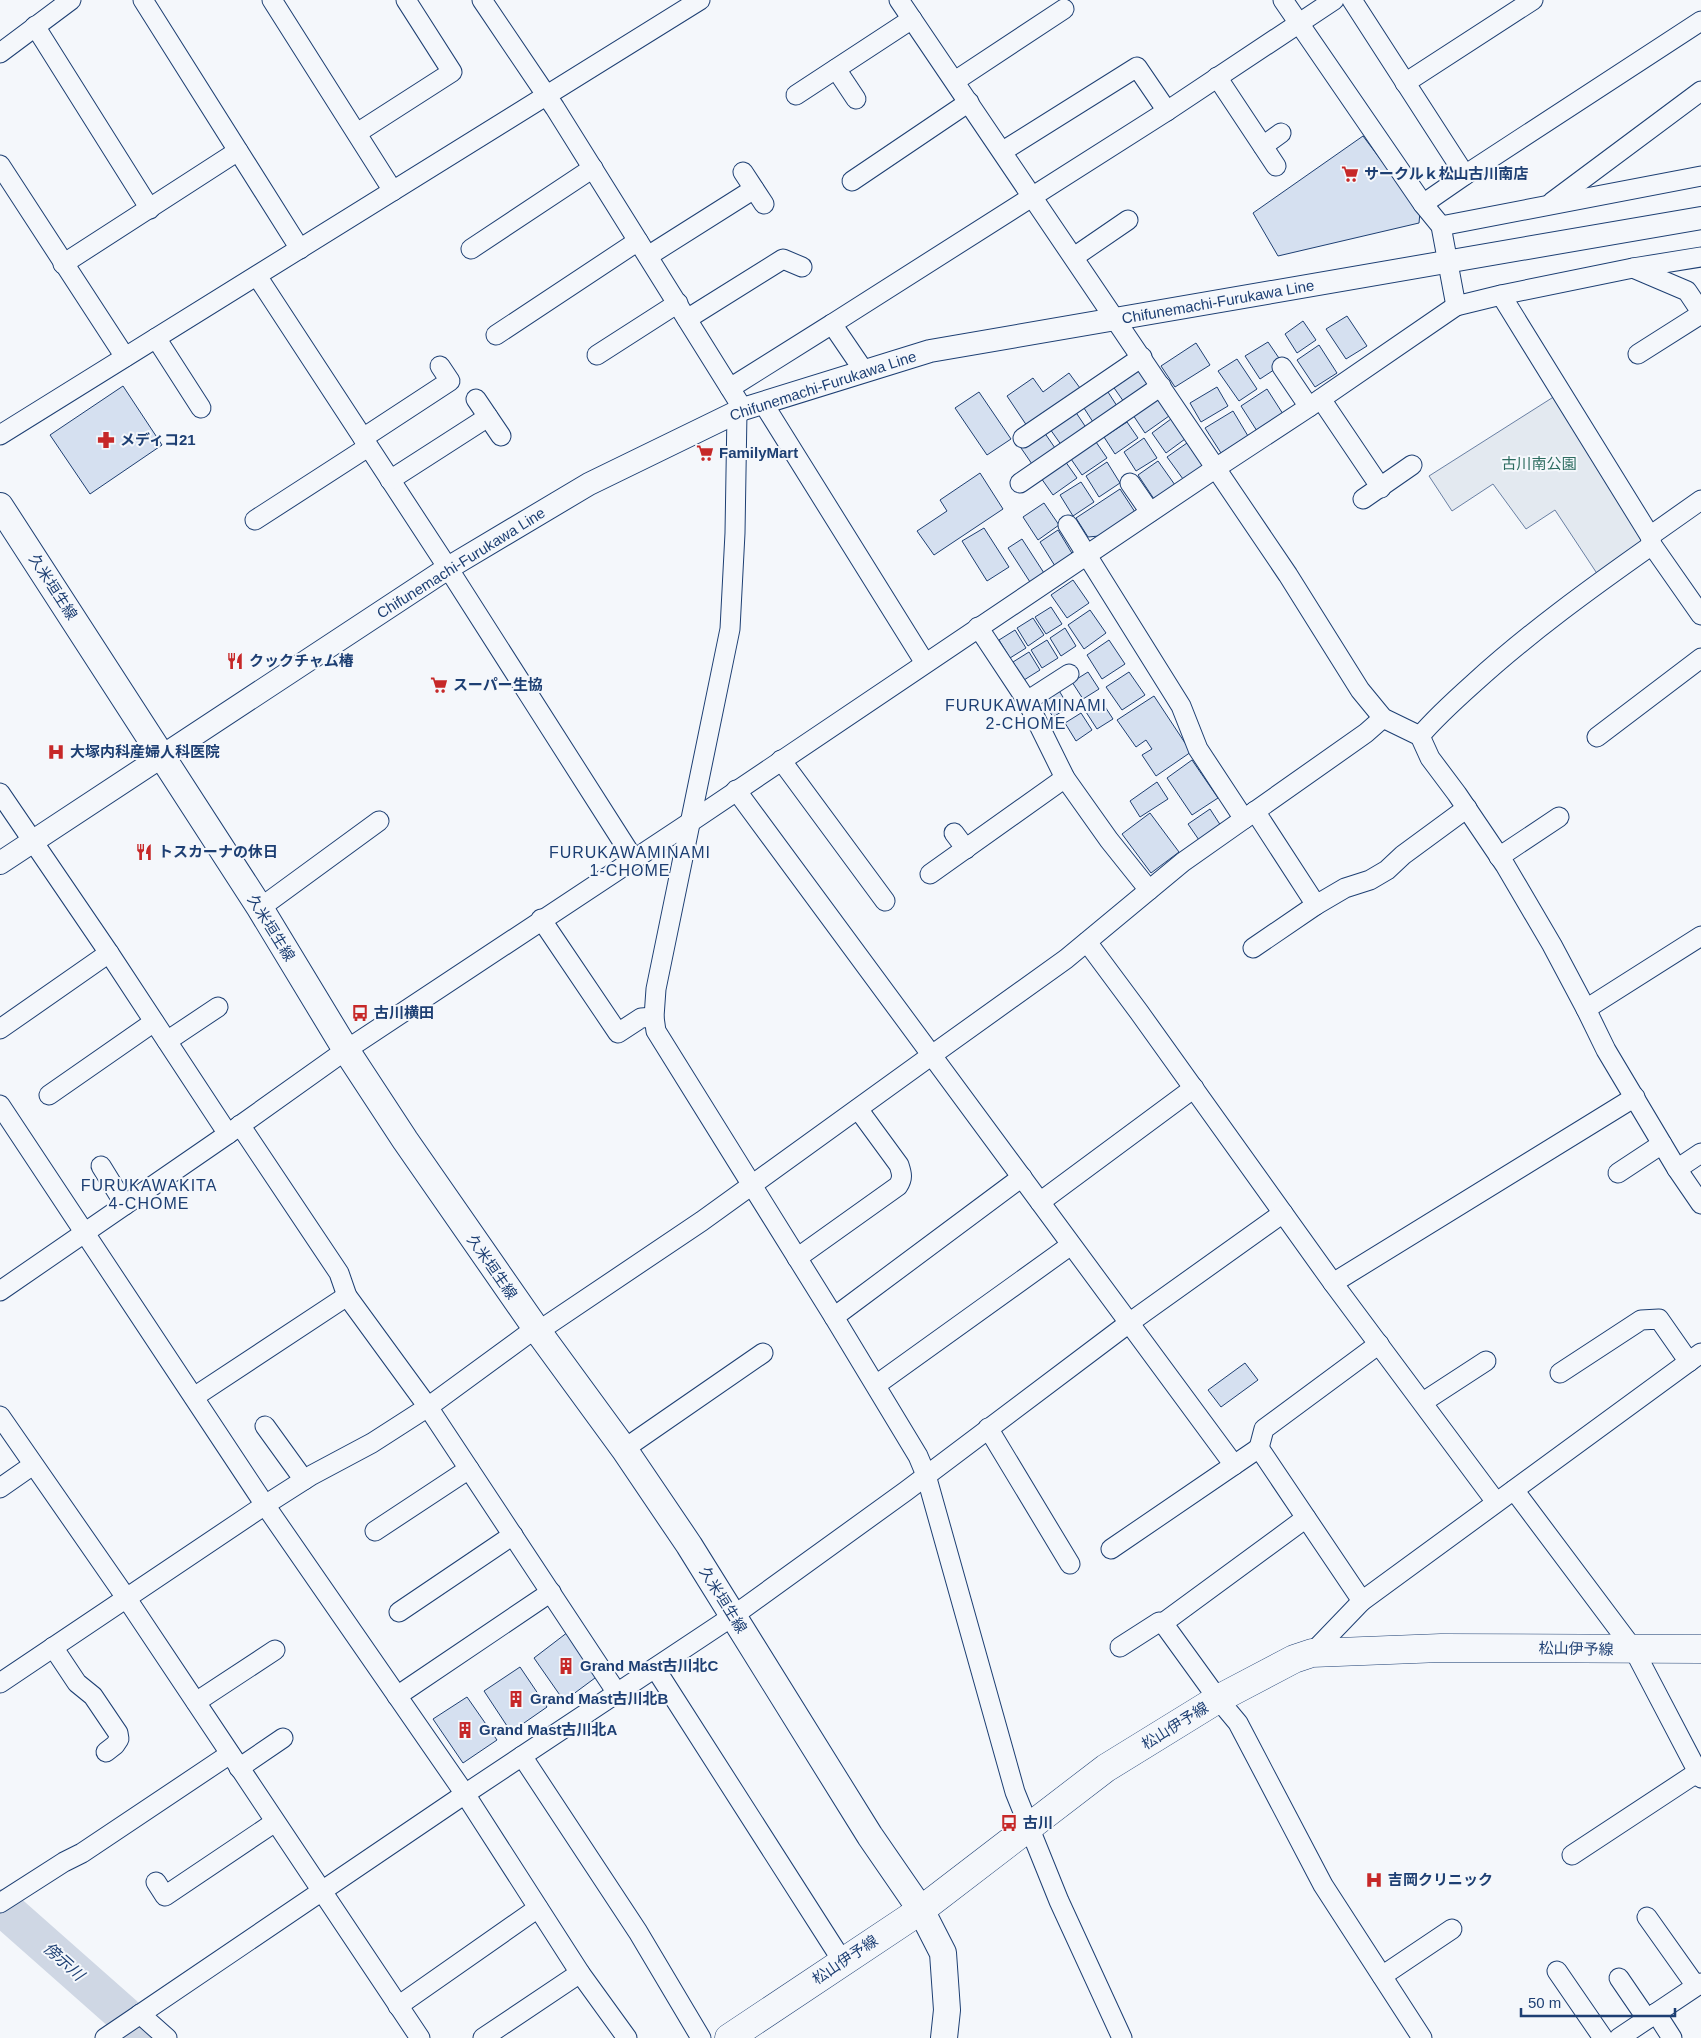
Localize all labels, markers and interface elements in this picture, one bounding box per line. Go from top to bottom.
supermarket icon: サークルｋ松山古川南店 [1340,164,1360,184]
place label: サークルｋ松山古川南店 [1364,165,1529,182]
street label: Chifunemachi-Furukawa Line [1120,276,1315,327]
street label: Chifunemachi-Furukawa Line [727,347,918,424]
pharmacy icon: メディコ21 [96,430,116,450]
place label: メディコ21 [120,431,196,448]
supermarket icon: FamilyMart [695,443,715,463]
place label: FamilyMart [719,444,798,461]
park label: 古川南公園 [1501,455,1577,472]
street label: Chifunemachi-Furukawa Line [373,504,548,621]
street label: 久米垣生線 [26,551,81,623]
restaurant icon: クックチャム椿 [225,651,245,671]
place label: クックチャム椿 [249,652,354,669]
supermarket icon: スーパー生協 [429,675,449,695]
place label: スーパー生協 [453,676,543,693]
district label: FURUKAWAMINAMI 2-CHOME [945,697,1107,732]
hospital icon: 大塚内科産婦人科医院 [46,742,66,762]
place label: 大塚内科産婦人科医院 [70,743,220,760]
restaurant icon: トスカーナの休日 [134,842,154,862]
place label: トスカーナの休日 [158,843,278,860]
district label: FURUKAWAMINAMI 1-CHOME [549,844,711,879]
street label: 久米垣生線 [244,891,299,964]
bus stop icon: 古川横田 [350,1003,370,1023]
place label: 古川横田 [374,1004,434,1021]
district label: FURUKAWAKITA 4-CHOME [81,1177,217,1212]
street label: 久米垣生線 [464,1231,521,1302]
street label: 久米垣生線 [696,1563,751,1636]
street label: 松山伊予線 [1538,1639,1614,1658]
building icon: Grand Mast古川北C [556,1656,576,1676]
place label: Grand Mast古川北C [580,1657,719,1674]
building icon: Grand Mast古川北B [506,1689,526,1709]
place label: Grand Mast古川北B [530,1690,669,1707]
street label: 松山伊予線 [1138,1698,1211,1753]
building icon: Grand Mast古川北A [455,1720,475,1740]
place label: Grand Mast古川北A [479,1721,618,1738]
bus stop icon: 古川 [999,1813,1019,1833]
place label: 古川 [1023,1814,1053,1831]
hospital icon: 吉岡クリニック [1364,1870,1384,1890]
place label: 吉岡クリニック [1388,1871,1493,1888]
street label: 松山伊予線 [809,1932,881,1988]
water label: 傍示川 [40,1939,89,1985]
scale bar [1521,1986,1675,2018]
text: 50 m [1528,1994,1561,2011]

